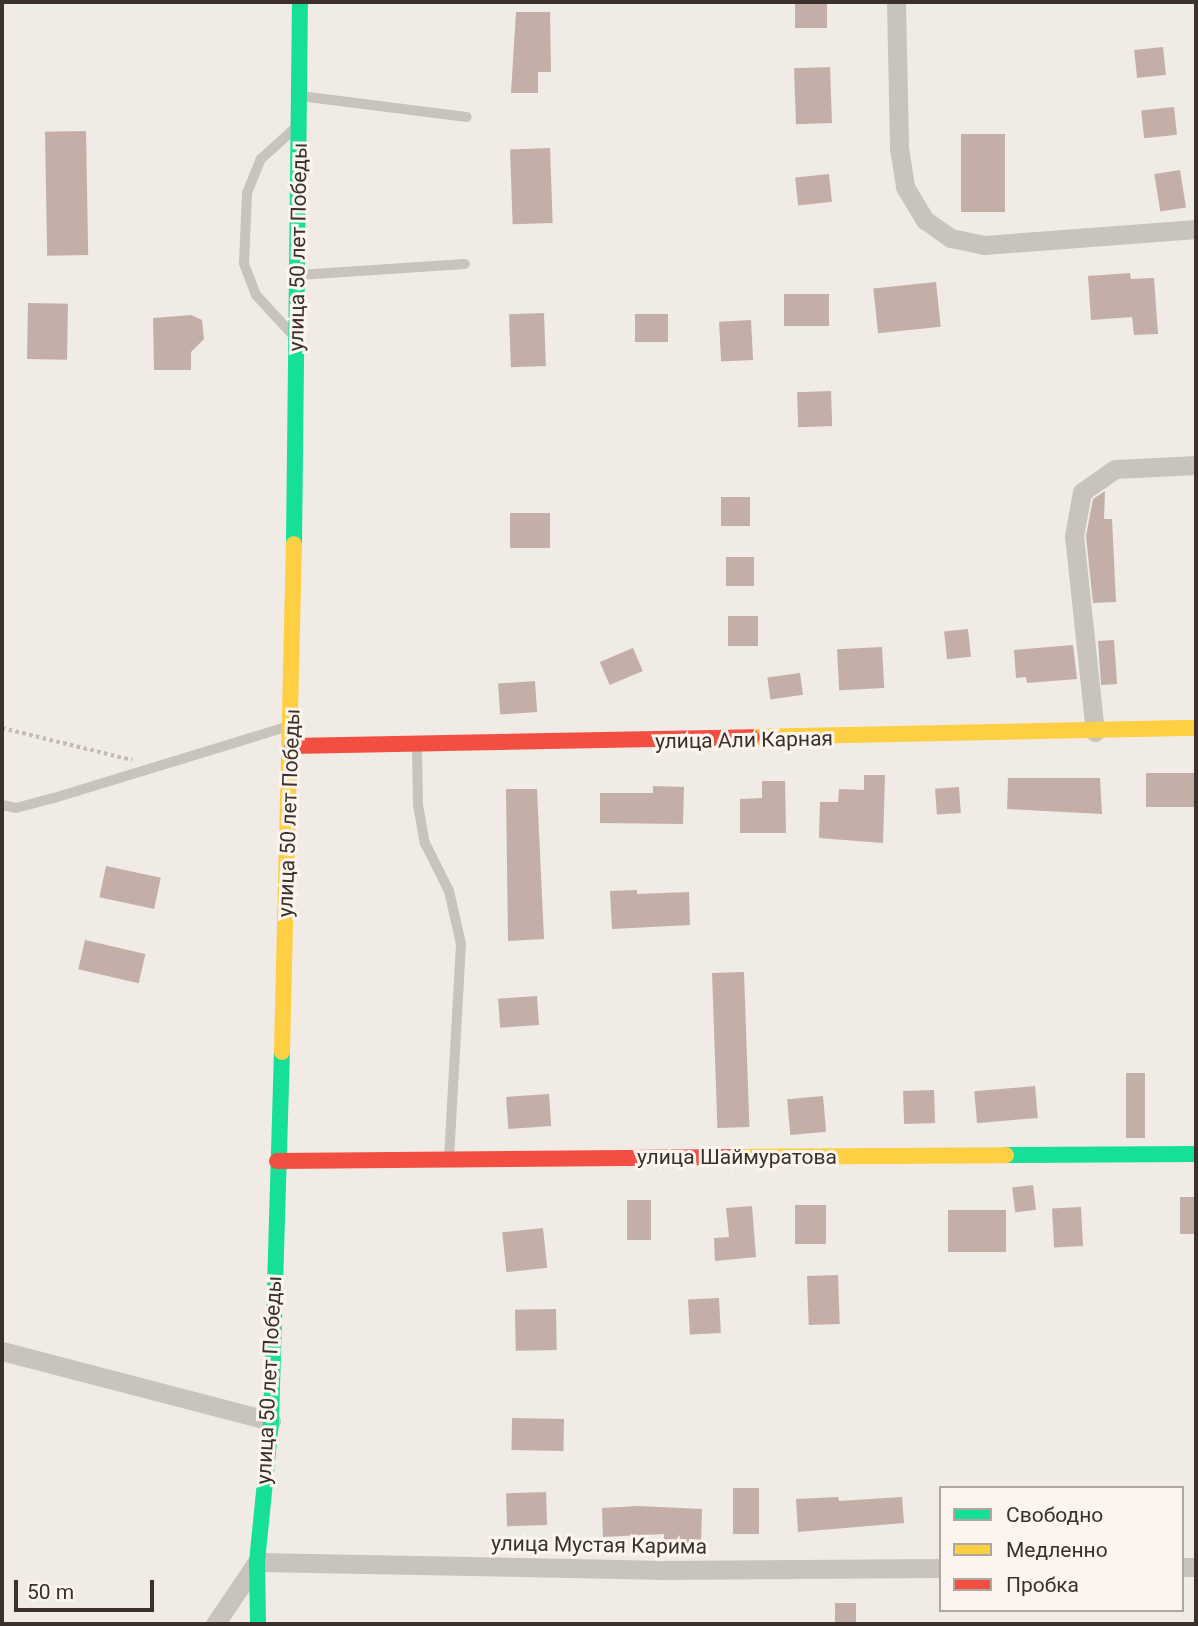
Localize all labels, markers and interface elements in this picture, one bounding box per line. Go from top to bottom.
street label: улица 50 лет Победы [284,142,312,352]
street label: улица 50 лет Победы [273,708,305,918]
street label: улица Али Карная [655,726,833,754]
street label: улица Шаймуратова [637,1144,837,1170]
street label: улица 50 лет Победы [251,1275,287,1485]
legend [939,1486,1184,1612]
text: Свободно [1006,1503,1103,1527]
street label: улица Мустая Карима [491,1531,707,1559]
text: Медленно [1006,1538,1108,1562]
scale bar [18,1566,158,1610]
text: Пробка [1006,1573,1079,1597]
text: 50 m [27,1580,74,1604]

